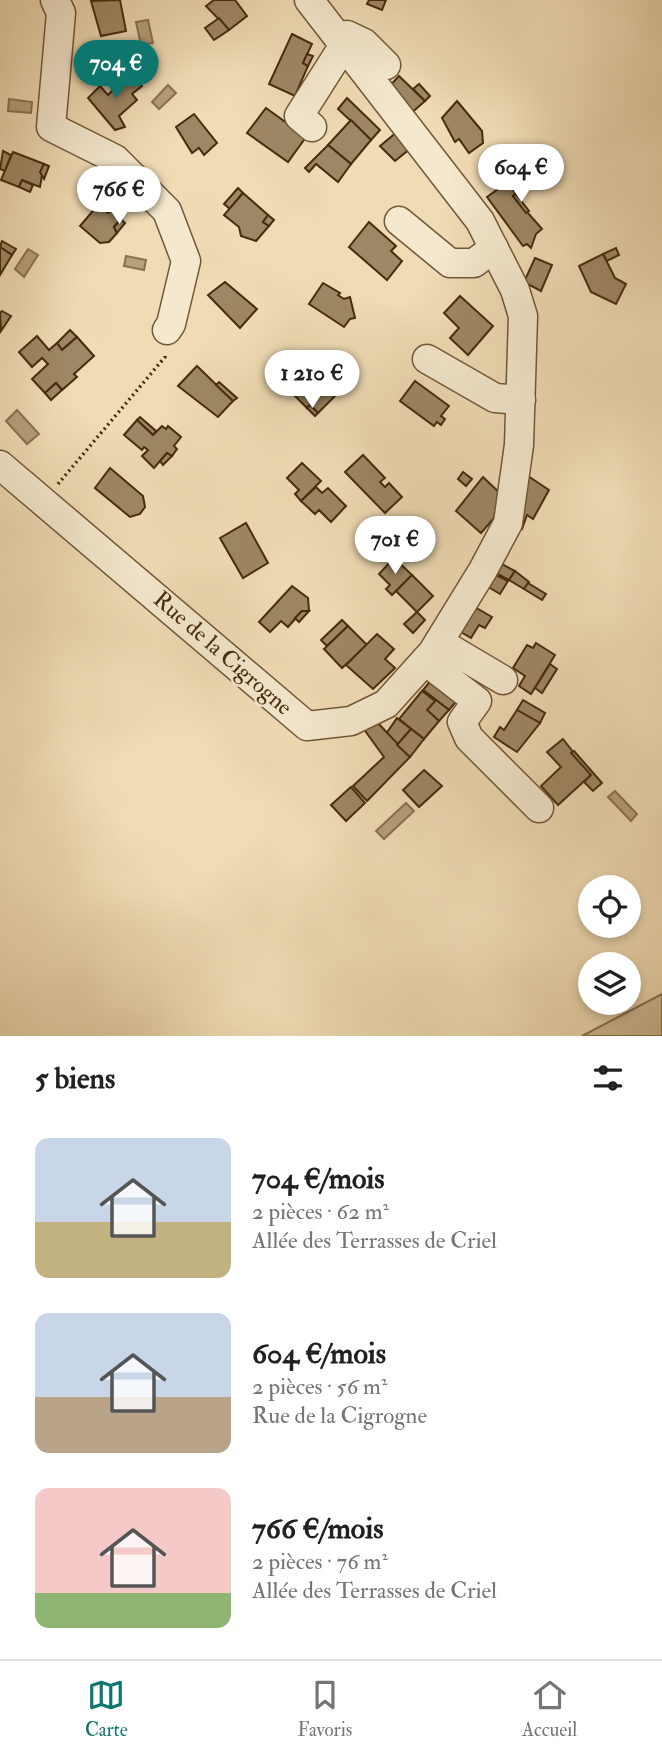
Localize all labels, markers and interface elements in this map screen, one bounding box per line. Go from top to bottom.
pin: 704 € [67,41,165,100]
text: 704 € [90,48,142,77]
pin: 604 € [472,144,570,204]
text: 604 € [494,152,548,181]
pin: 766 € [70,166,168,226]
text: 766 € [93,174,145,203]
pin: 1 210 € [247,350,377,410]
text: 1 210 € [281,358,343,387]
pin: 701 € [346,516,444,576]
text: 701 € [371,524,419,553]
street label: Rue de la Cigrogne [147,585,299,722]
map controls [578,875,641,1015]
button: locate [578,875,641,938]
button: layers [578,952,641,1015]
icon: filters [589,1059,627,1097]
text: 5 biens [35,1060,115,1097]
text: 704 €/mois [252,1160,385,1197]
icon: home [91,1166,175,1250]
text: 2 pièces · 62 m² [252,1197,389,1226]
text: Allée des Terrasses de Criel [252,1226,497,1255]
text: 604 €/mois [252,1335,386,1372]
icon: home [91,1341,175,1425]
text: 2 pièces · 56 m² [252,1372,387,1401]
text: Rue de la Cigrogne [252,1401,427,1430]
text: 766 €/mois [252,1510,383,1547]
icon: home [91,1516,175,1600]
text: 2 pièces · 76 m² [252,1547,388,1576]
text: Allée des Terrasses de Criel [252,1576,497,1605]
tab: Carte [85,1676,128,1742]
tab: Favoris [298,1676,352,1742]
tab: Accueil [522,1676,577,1742]

